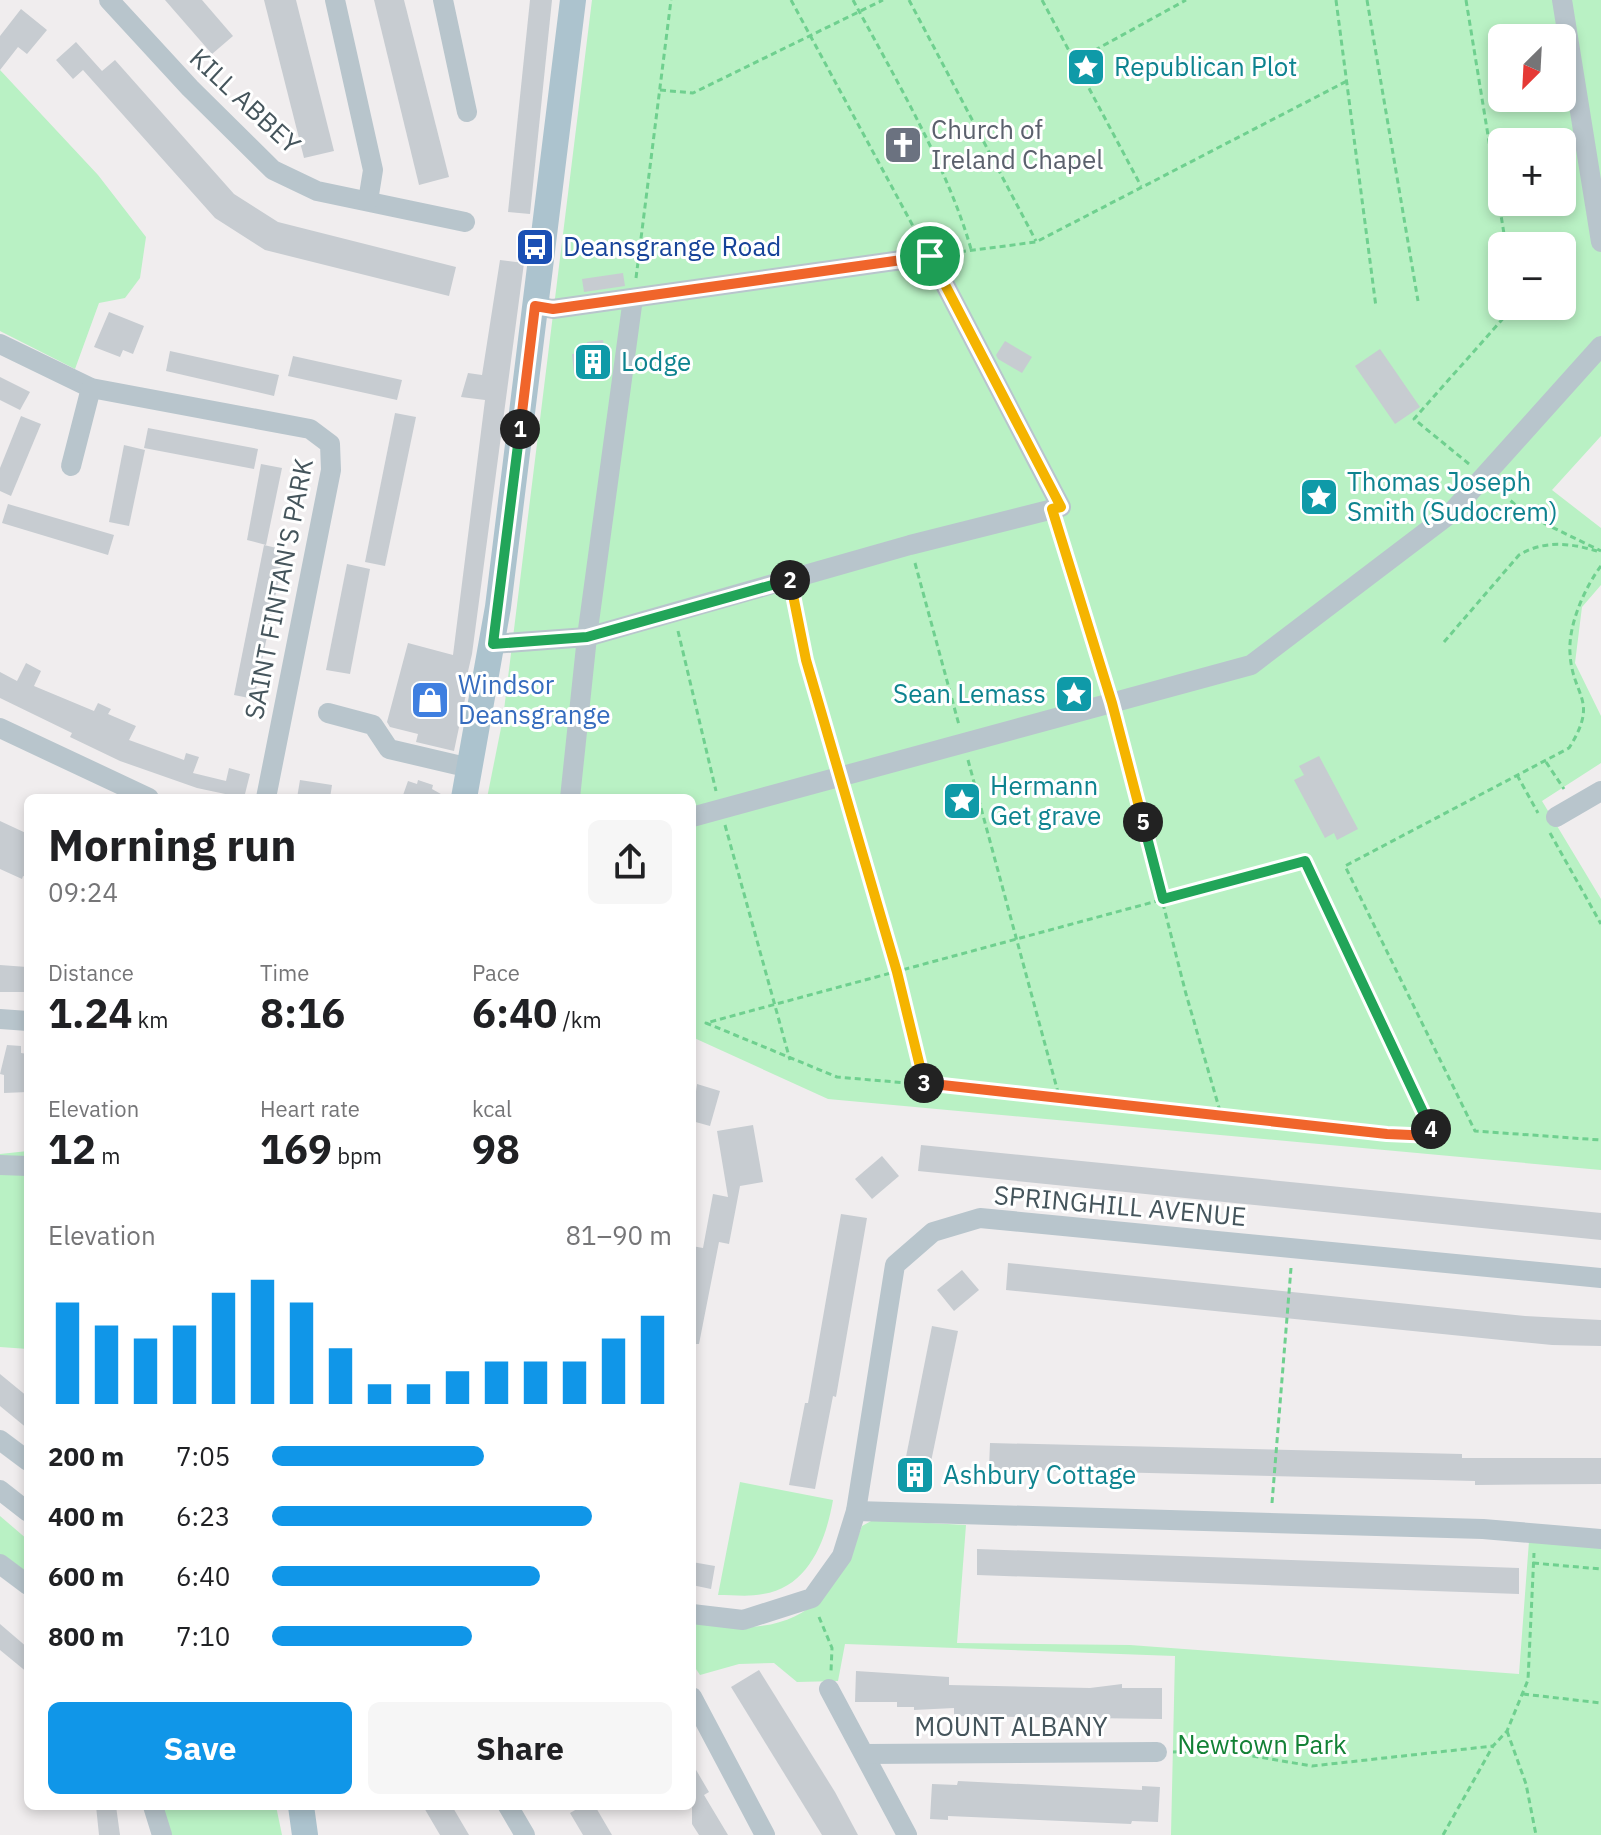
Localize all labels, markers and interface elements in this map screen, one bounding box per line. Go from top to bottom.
north arrow [1488,24,1576,112]
map controls [1488,24,1576,320]
street label: KILL ABBEY [183,40,309,161]
place icon: Republican Plot [1065,46,1107,88]
place label: Republican Plot [1114,49,1297,83]
place label: Church of Ireland Chapel [931,112,1103,176]
church icon: Church of Ireland Chapel [882,124,924,166]
button: + [1488,128,1576,216]
pin [896,222,964,290]
bus stop icon: Deansgrange Road [514,226,556,268]
place label: Deansgrange Road [563,229,781,263]
button: − [1488,232,1576,320]
icon: arrive [908,234,952,278]
building icon: Lodge [572,341,614,383]
place label: Lodge [621,344,691,378]
pin: 1 [500,409,540,449]
text: 1 [513,414,527,443]
street label: SAINT FINTAN'S PARK [236,455,320,722]
place label: Thomas Joseph Smith (Sudocrem) [1347,464,1558,528]
place icon: Thomas Joseph Smith (Sudocrem) [1298,476,1340,518]
pin: 2 [770,560,810,600]
text: 2 [783,565,797,594]
place label: Windsor Deansgrange [458,667,610,731]
place icon: Sean Lemass [1053,673,1095,715]
place label: Sean Lemass [893,676,1046,710]
shop icon: Windsor Deansgrange [409,679,451,721]
place label: Hermann Get grave [990,768,1101,832]
place icon: Hermann Get grave [941,780,983,822]
pin: 5 [1123,802,1163,842]
text: 5 [1136,807,1150,836]
text: Morning run [48,816,297,873]
button: share [588,820,672,904]
text: 09:24 [48,875,118,909]
text: Distance [48,958,134,987]
text: Time [260,958,309,987]
text: Pace [472,958,520,987]
text: 1.24 [48,987,132,1039]
text: 8:16 [260,987,345,1039]
text: 6:40 [472,987,557,1039]
text: km [132,1005,168,1034]
text: /km [557,1005,602,1034]
pin: 3 [904,1063,944,1103]
text: 3 [917,1068,931,1097]
text: Elevation [48,1094,139,1123]
text: Heart rate [260,1094,360,1123]
text: kcal [472,1094,512,1123]
pin: 4 [1411,1109,1451,1149]
text: 4 [1424,1114,1438,1143]
text: 12 [48,1123,96,1175]
text: 169 [260,1123,332,1175]
text: 98 [472,1123,520,1175]
text: m [96,1141,120,1170]
text: bpm [332,1141,382,1170]
street label: SPRINGHILL AVENUE [993,1177,1248,1233]
text: Elevation [48,1218,156,1252]
text: 81–90 m [565,1218,672,1252]
text: 200 m [48,1439,124,1473]
text: 7:05 [176,1439,230,1473]
building icon: Ashbury Cottage [894,1454,936,1496]
place label: Ashbury Cottage [943,1457,1136,1491]
text: 400 m [48,1499,124,1533]
text: 6:23 [176,1499,230,1533]
text: 600 m [48,1559,124,1593]
text: 6:40 [176,1559,230,1593]
text: 800 m [48,1619,124,1653]
text: 7:10 [176,1619,230,1653]
button: Save [48,1702,352,1794]
button: Share [368,1702,672,1794]
street label: MOUNT ALBANY [914,1709,1108,1743]
park label: Newtown Park [1177,1727,1347,1761]

